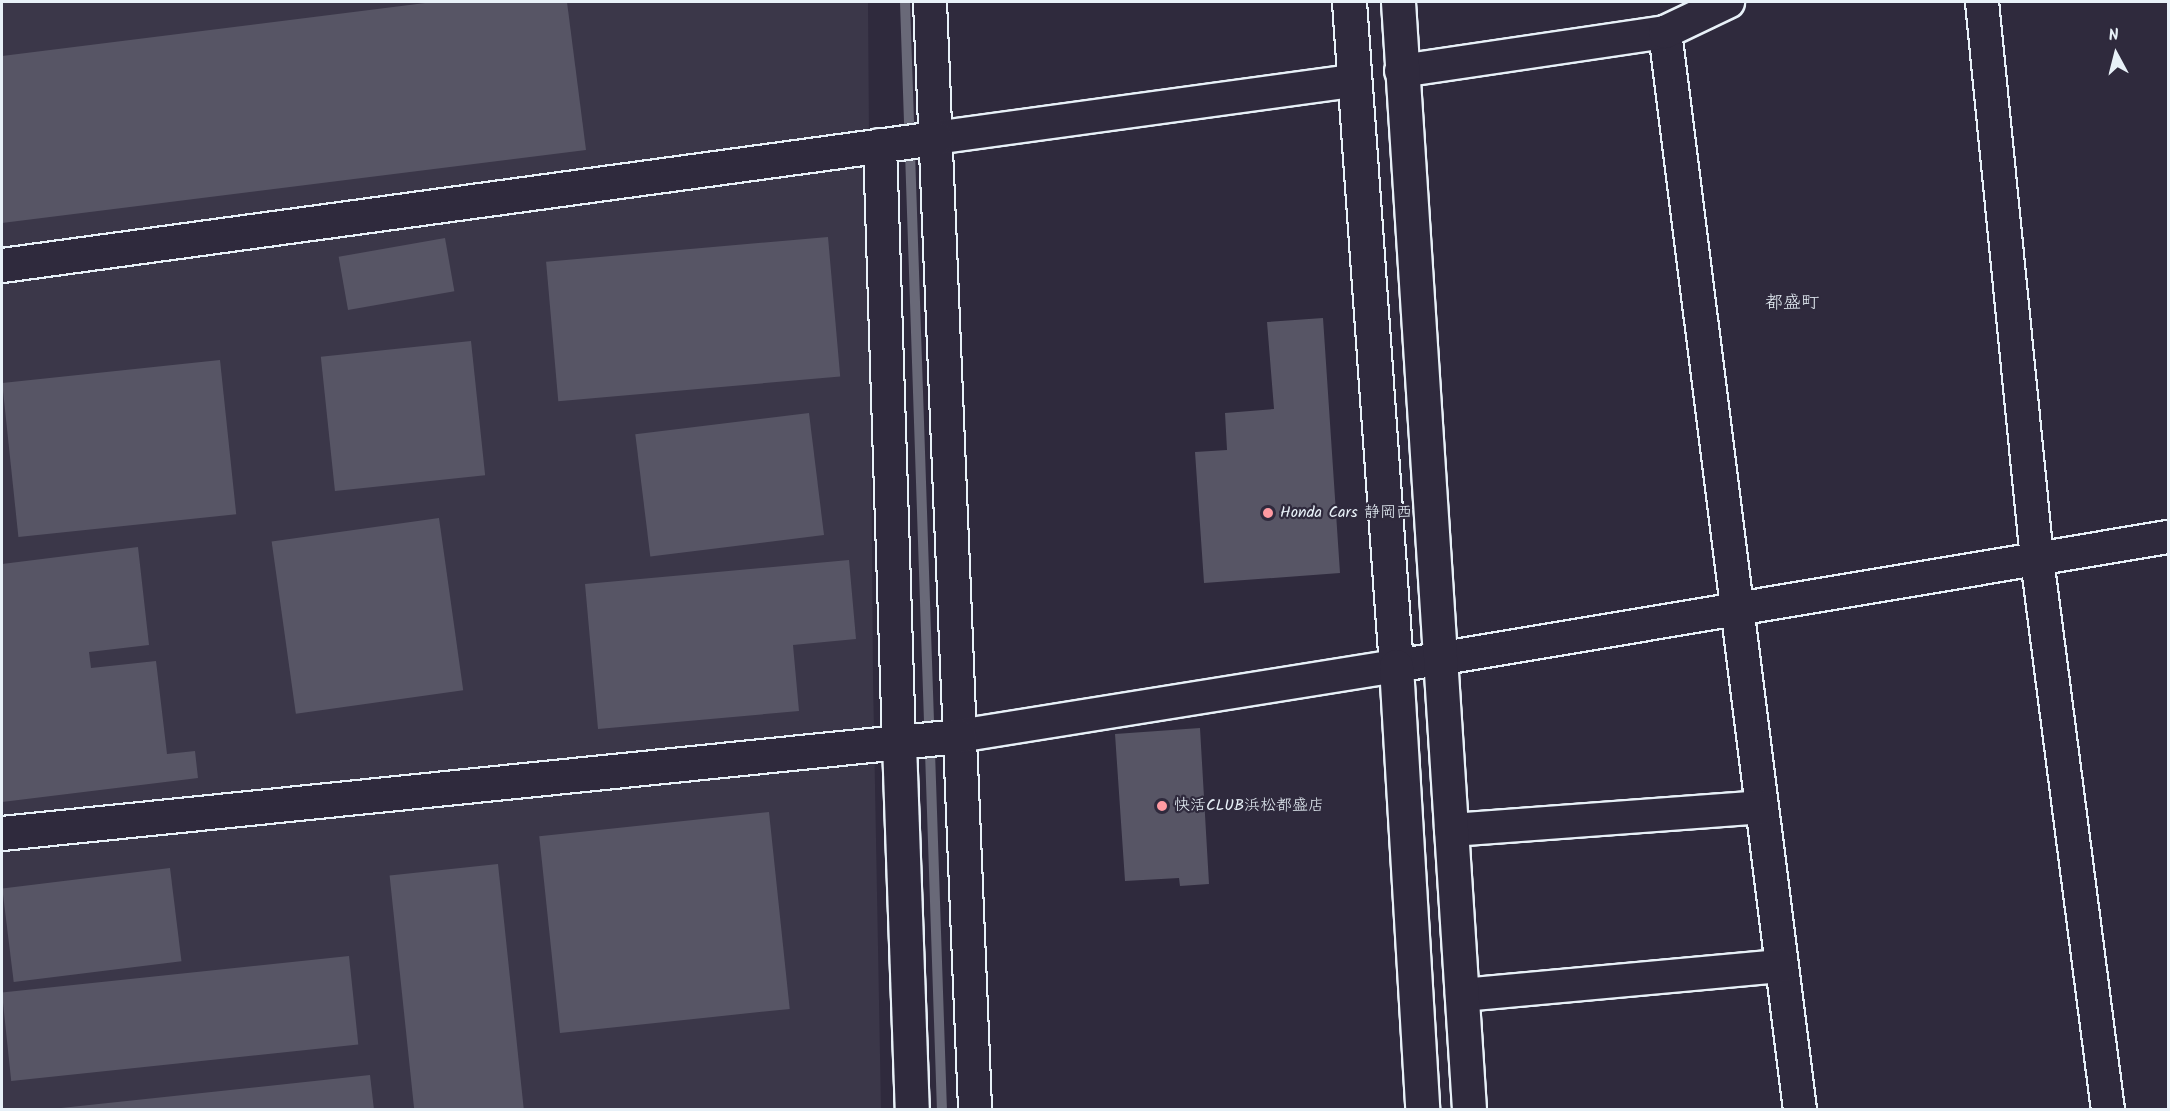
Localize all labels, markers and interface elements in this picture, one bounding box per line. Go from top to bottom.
text: N [2107,23,2120,49]
north arrow [2086,24,2146,84]
district label: 都盛町 [1765,293,1819,315]
place label: Honda Cars 静岡西 [1280,503,1412,523]
marker: Honda Cars 静岡西 [1261,506,1275,520]
place label: 快活CLUB浜松都盛店 [1174,796,1324,816]
marker: 快活CLUB浜松都盛店 [1155,799,1169,813]

